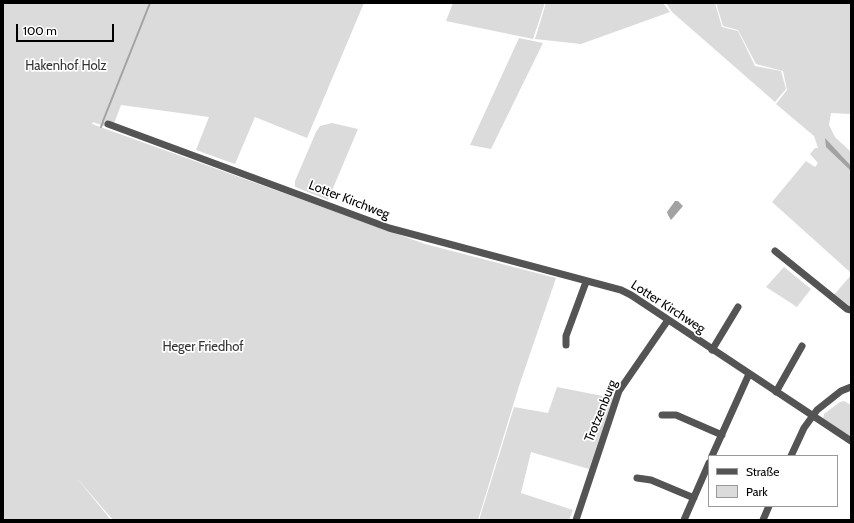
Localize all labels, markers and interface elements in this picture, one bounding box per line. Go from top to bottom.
scale bar [18,16,116,42]
text: 100 m [23,23,57,38]
park label: Hakenhof Holz [25,58,107,74]
street label: Lotter Kirchweg [306,177,392,223]
street label: Lotter Kirchweg [628,277,708,337]
park label: Heger Friedhof [162,339,244,355]
street label: Trotzenburg [581,378,621,444]
legend [708,455,838,507]
text: Straße [746,464,779,479]
text: Park [746,484,768,499]

